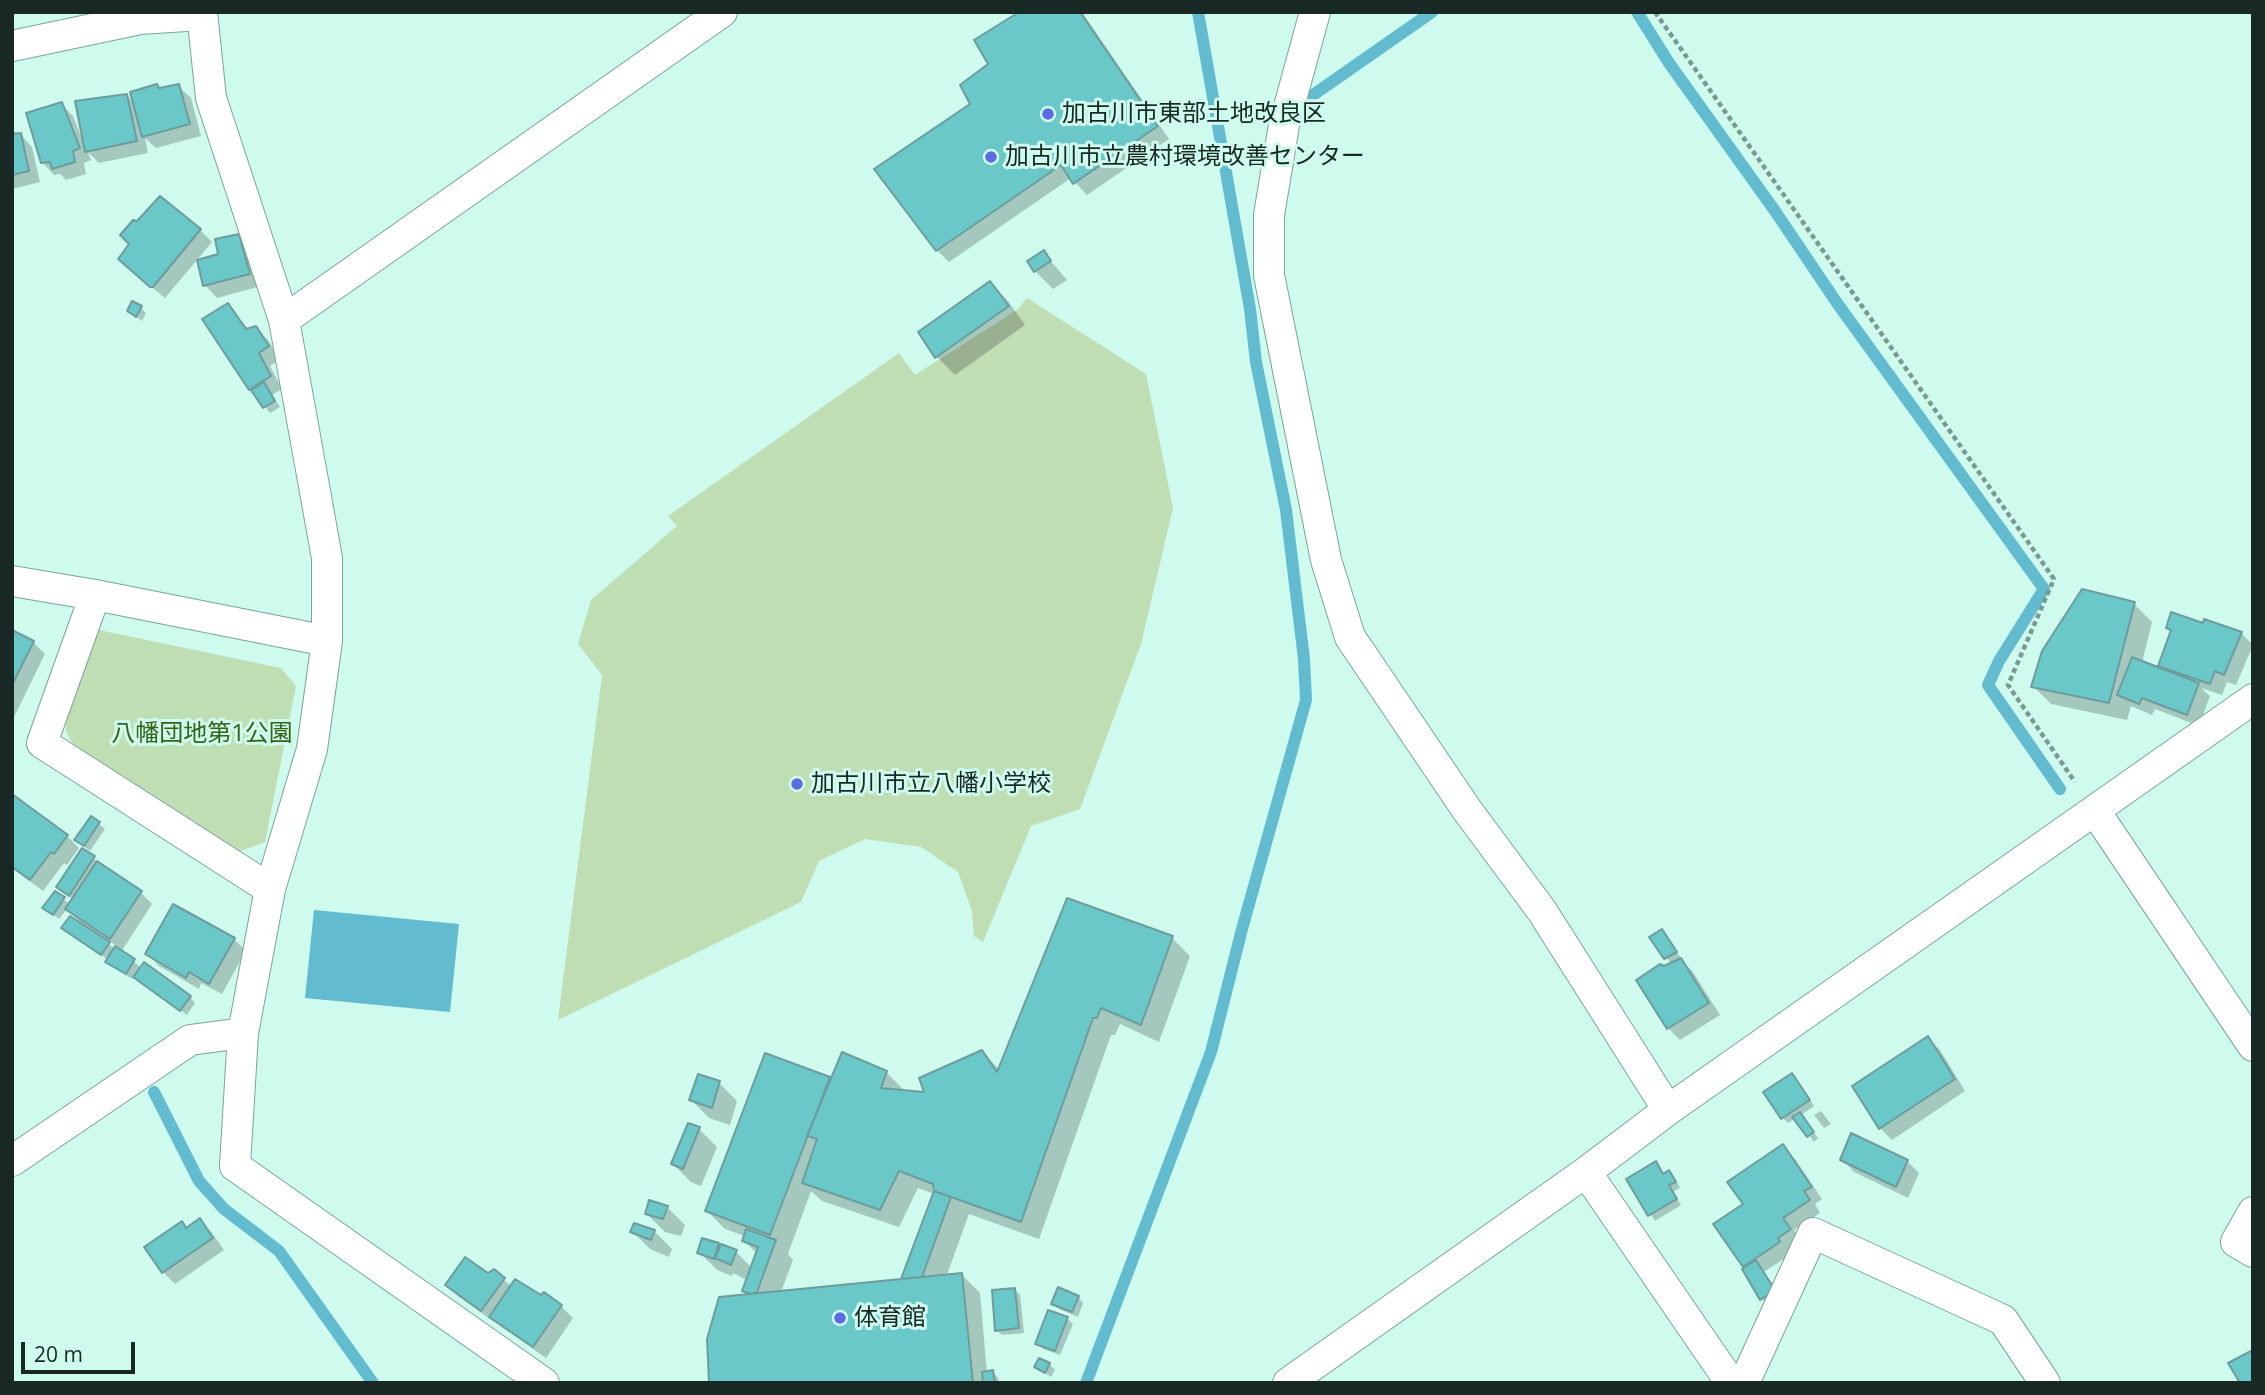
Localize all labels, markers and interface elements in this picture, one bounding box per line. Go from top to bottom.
place label: 加古川市東部土地改良区 [1062,100,1326,128]
marker: 加古川市東部土地改良区 [1040,106,1056,122]
place label: 加古川市立農村環境改善センター [1005,143,1365,171]
marker: 加古川市立農村環境改善センター [983,149,999,165]
park label: 八幡団地第1公園 [111,720,293,748]
place label: 加古川市立八幡小学校 [811,770,1051,798]
marker: 加古川市立八幡小学校 [789,776,805,792]
place label: 体育館 [854,1304,926,1332]
marker: 体育館 [832,1310,848,1326]
scale bar [24,1328,138,1372]
text: 20 m [34,1340,83,1368]

